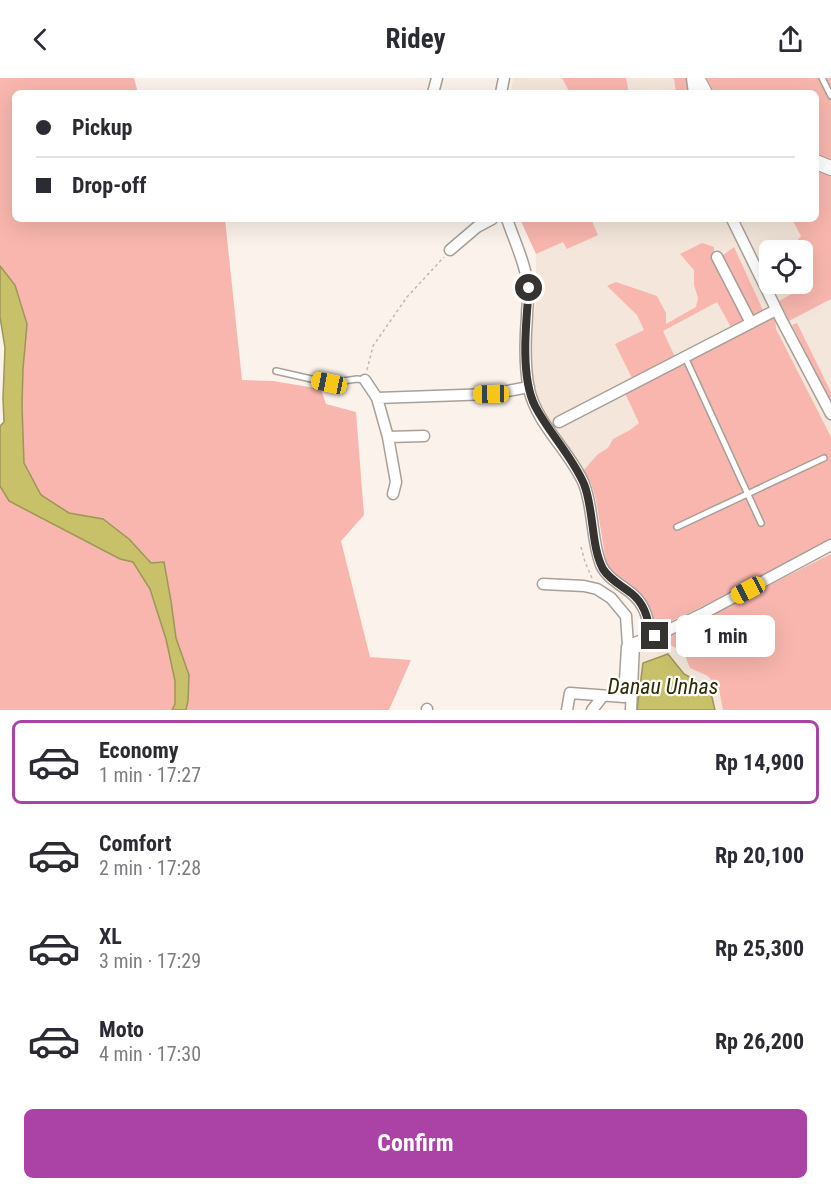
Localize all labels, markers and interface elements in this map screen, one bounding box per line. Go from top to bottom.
icon: back [24,23,57,56]
text: Ridey [386,23,445,55]
icon: share [774,23,807,56]
text: Pickup [72,115,132,140]
text: Drop-off [72,173,146,198]
map controls [759,240,813,294]
button: locate [759,240,813,294]
route start [515,274,542,301]
car [310,370,348,396]
car [473,385,509,403]
car [728,574,768,606]
callout: 1 min [676,615,775,657]
route end [641,622,668,649]
text: 1 min [703,624,748,648]
water label: Danau Unhas [608,674,718,699]
icon: car [27,735,81,789]
text: Economy [99,738,179,763]
text: Rp 14,900 [715,750,804,775]
text: 1 min · 17:27 [99,763,201,787]
icon: car [27,828,81,882]
text: Comfort [99,831,172,856]
text: Rp 20,100 [715,843,804,868]
text: 2 min · 17:28 [99,856,201,880]
icon: car [27,921,81,975]
text: XL [99,924,122,949]
text: Rp 25,300 [715,936,804,961]
text: 3 min · 17:29 [99,949,201,973]
icon: car [27,1014,81,1068]
text: Moto [99,1017,144,1042]
text: Rp 26,200 [715,1029,804,1054]
text: 4 min · 17:30 [99,1042,201,1066]
button: Confirm [24,1109,807,1178]

